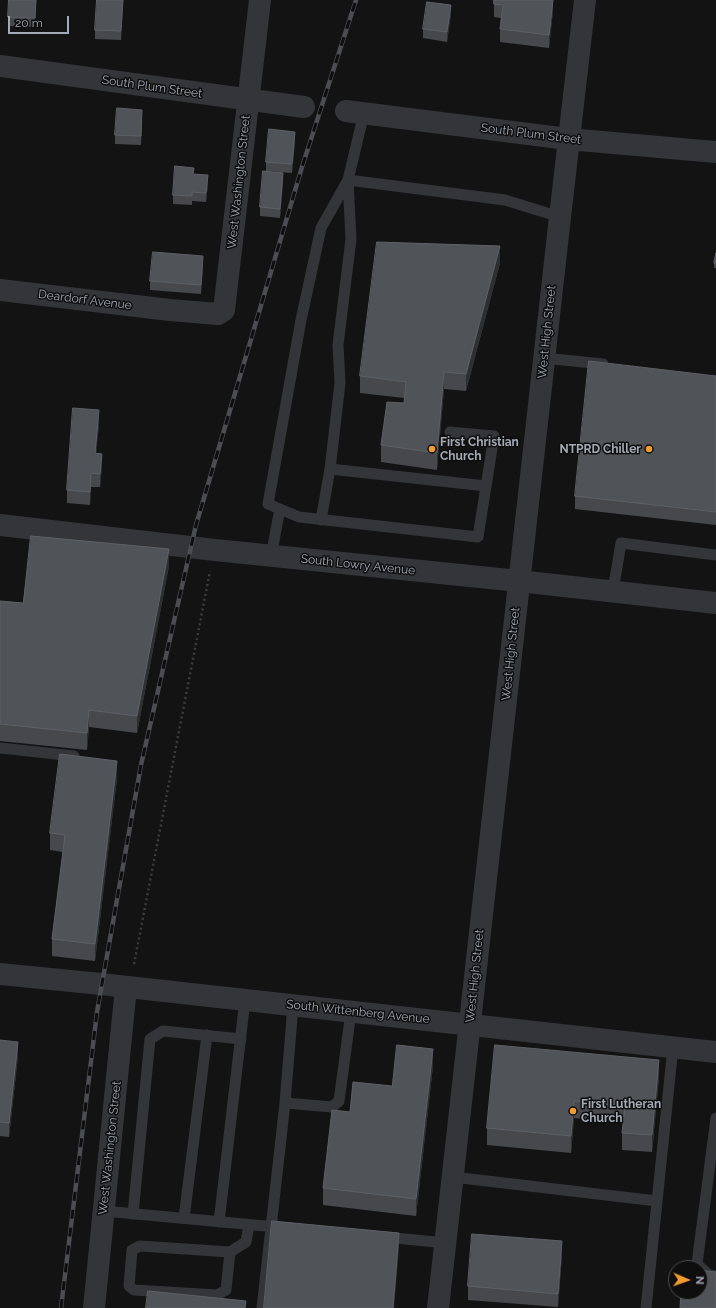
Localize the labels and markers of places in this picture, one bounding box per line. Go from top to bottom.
place label: First Christian Church [440,435,519,463]
place label: NTPRD Chiller [560,442,641,456]
marker: First Christian Church [427,444,437,454]
marker: NTPRD Chiller [644,444,654,454]
place label: First Lutheran Church [581,1097,661,1125]
marker: First Lutheran Church [568,1106,578,1116]

